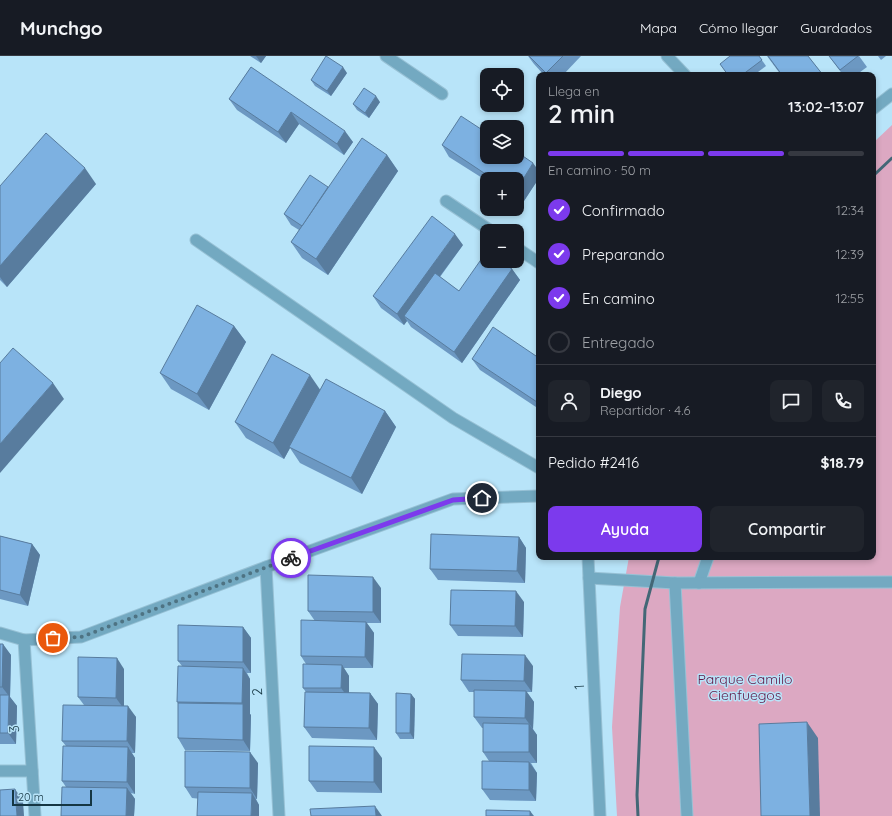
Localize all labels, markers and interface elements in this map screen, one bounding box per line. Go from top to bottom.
text: Munchgo [20,16,103,40]
text: Mapa [640,19,677,37]
text: Cómo llegar [699,19,778,37]
text: Guardados [800,19,872,37]
map controls [480,68,524,268]
button: locate [480,68,524,112]
text: Llega en [548,83,599,99]
text: 2 min [548,97,615,130]
text: 13:02–13:07 [788,97,864,116]
button: layers [480,120,524,164]
text: En camino · 50 m [548,162,651,178]
button: + [480,172,524,216]
icon: check [548,199,570,221]
text: Confirmado [582,201,665,220]
text: 12:34 [836,202,864,218]
button: − [480,224,524,268]
icon: check [548,243,570,265]
text: Preparando [582,245,665,264]
text: 12:39 [835,246,864,262]
icon: check [548,287,570,309]
text: En camino [582,289,655,308]
text: 12:55 [835,290,864,306]
text: Entregado [582,333,655,352]
button: person [548,380,590,422]
button: chat [770,380,812,422]
button: phone [822,380,864,422]
text: Diego [600,383,642,402]
text: Repartidor · 4.6 [600,402,691,418]
text: Pedido #2416 [548,453,639,472]
text: $18.79 [820,453,864,472]
pin [465,481,499,515]
icon: home [471,487,493,509]
button: Ayuda [548,506,702,552]
button: Compartir [710,506,864,552]
courier [271,538,311,578]
icon: bike [280,547,302,569]
pin [36,621,70,655]
icon: bag [42,627,64,649]
park label: Parque Camilo Cienfuegos [698,670,792,704]
street label: 1 [570,684,588,690]
street label: 2 [248,687,266,696]
street label: 3 [5,725,23,733]
scale bar [12,788,92,807]
text: 20 m [18,790,44,804]

